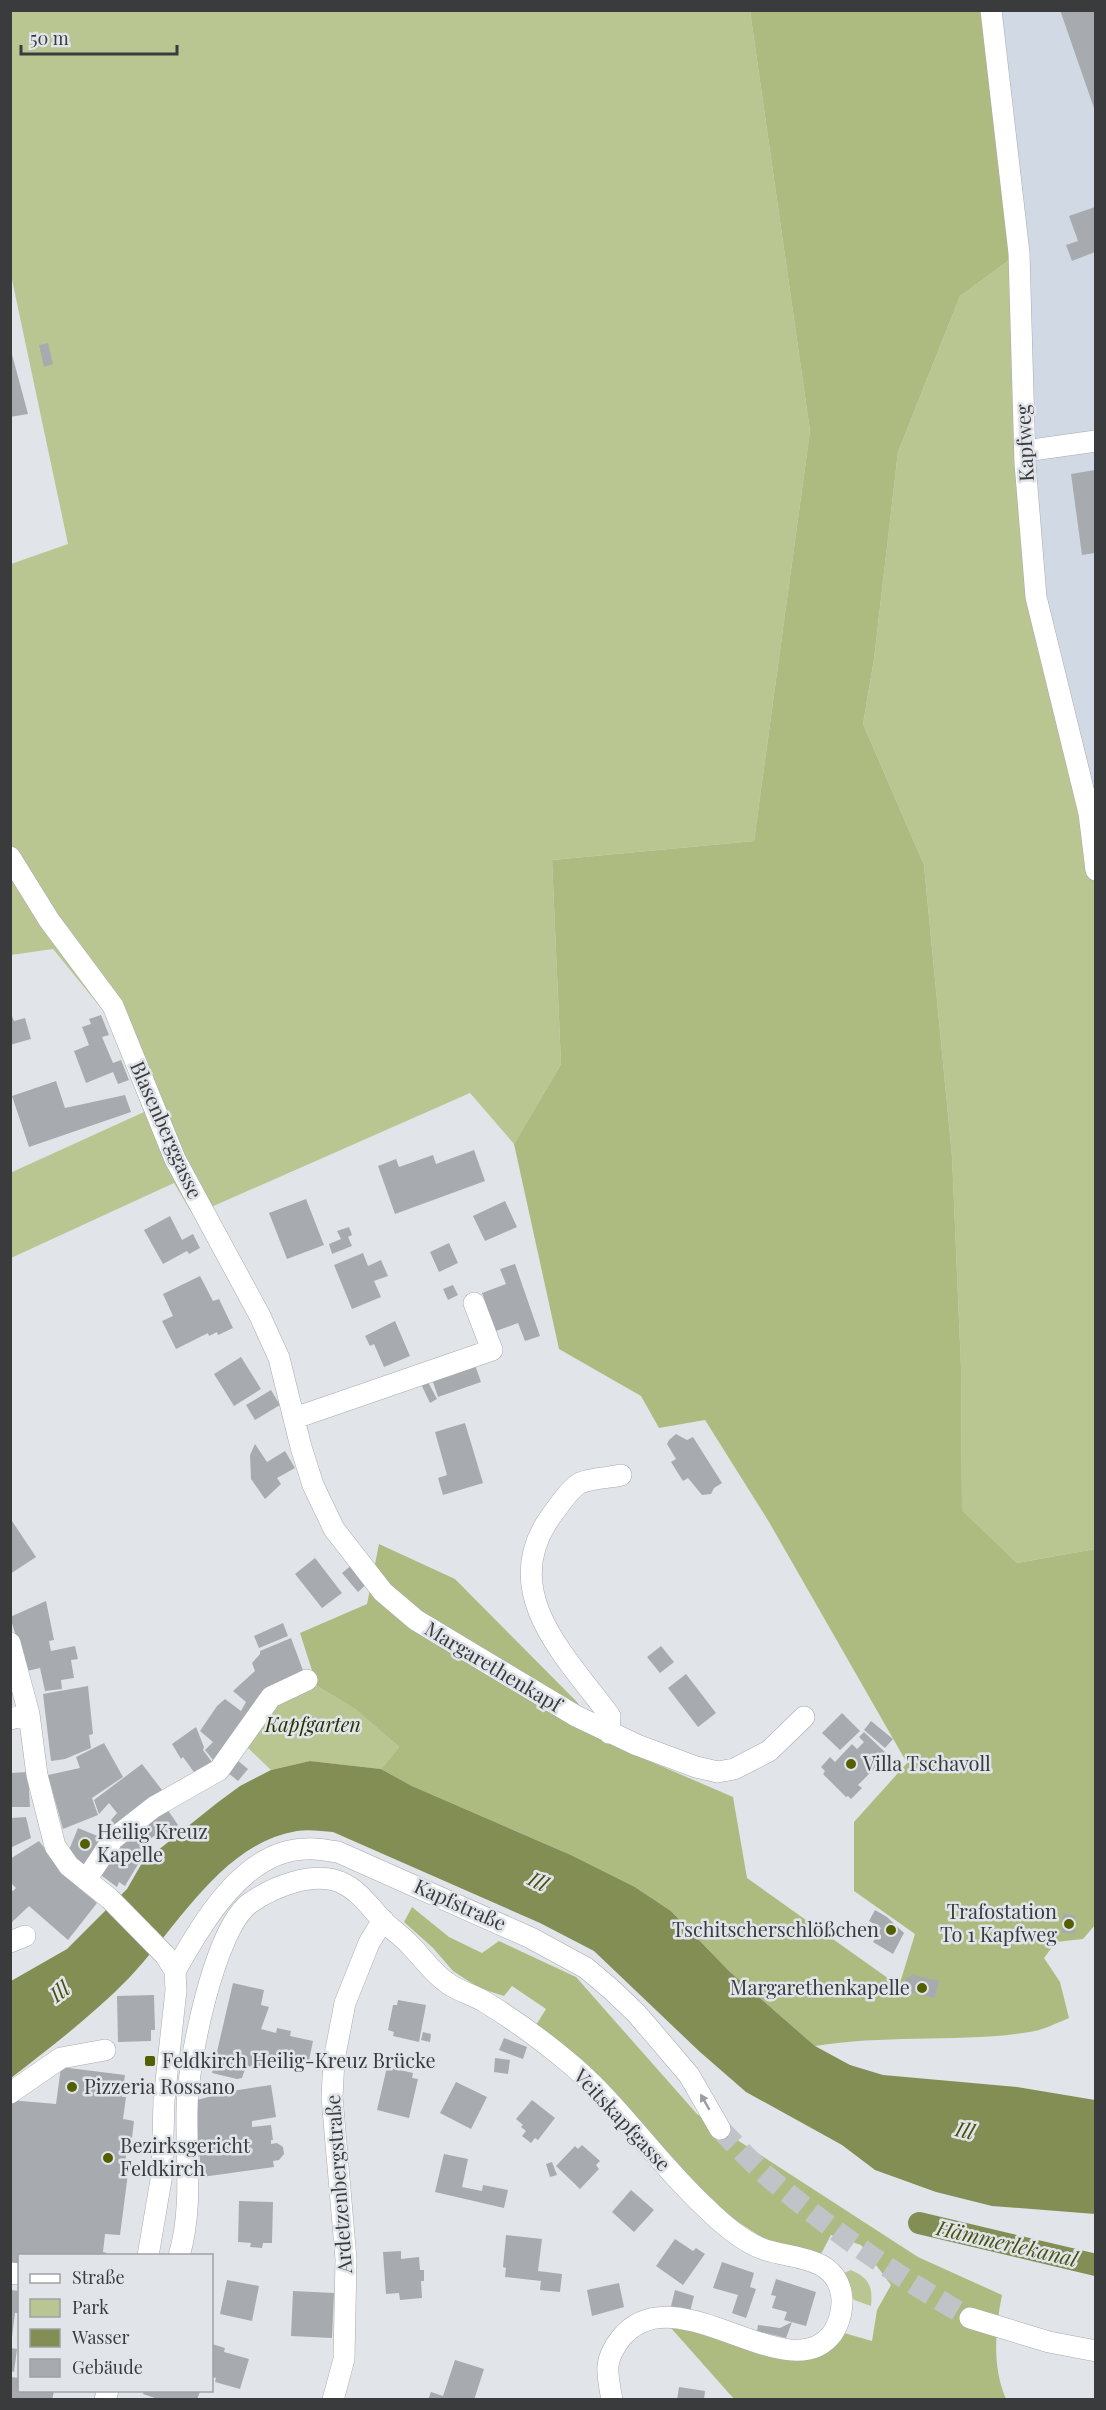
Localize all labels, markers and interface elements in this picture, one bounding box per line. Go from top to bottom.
scale bar [21,18,177,56]
text: 50 m [30,26,69,50]
street label: Kapfweg [1008,403,1039,482]
street label: Blasenberggasse [125,1056,210,1203]
street label: Margarethenkapf [420,1614,568,1718]
park label: Kapfgarten [264,1710,361,1737]
place label: Villa Tschavoll [862,1749,991,1776]
marker: Villa Tschavoll [844,1757,858,1771]
place label: Heilig Kreuz Kapelle [97,1817,208,1867]
marker: Heilig Kreuz Kapelle [78,1837,92,1851]
water label: Ill [523,1863,555,1897]
street label: Kapfstraße [410,1871,511,1936]
place label: Trafostation To 1 Kapfweg [940,1897,1057,1947]
place label: Tschitscherschlößchen [672,1915,879,1942]
marker: Trafostation To 1 Kapfweg [1062,1917,1076,1931]
marker: Tschitscherschlößchen [884,1923,898,1937]
water label: Ill [42,1973,76,2008]
place label: Margarethenkapelle [730,1973,910,2000]
marker: Margarethenkapelle [915,1981,929,1995]
place label: Feldkirch Heilig-Kreuz Brücke [162,2046,436,2073]
marker: Feldkirch Heilig-Kreuz Brücke [143,2054,157,2068]
street label: Veitskapfgasse [568,2061,678,2176]
place label: Pizzeria Rossano [84,2072,235,2099]
marker: Pizzeria Rossano [65,2080,79,2094]
one-way arrow [700,2093,710,2110]
street label: Ardetzenbergstraße [318,2094,357,2275]
water label: Ill [952,2113,979,2145]
place label: Bezirksgericht Feldkirch [120,2131,251,2181]
marker: Bezirksgericht Feldkirch [101,2151,115,2165]
water label: Hämmerlekanal [933,2212,1082,2272]
legend [18,2254,213,2392]
text: Straße [72,2265,125,2289]
text: Park [72,2295,109,2319]
text: Wasser [71,2325,130,2349]
text: Gebäude [72,2355,143,2379]

